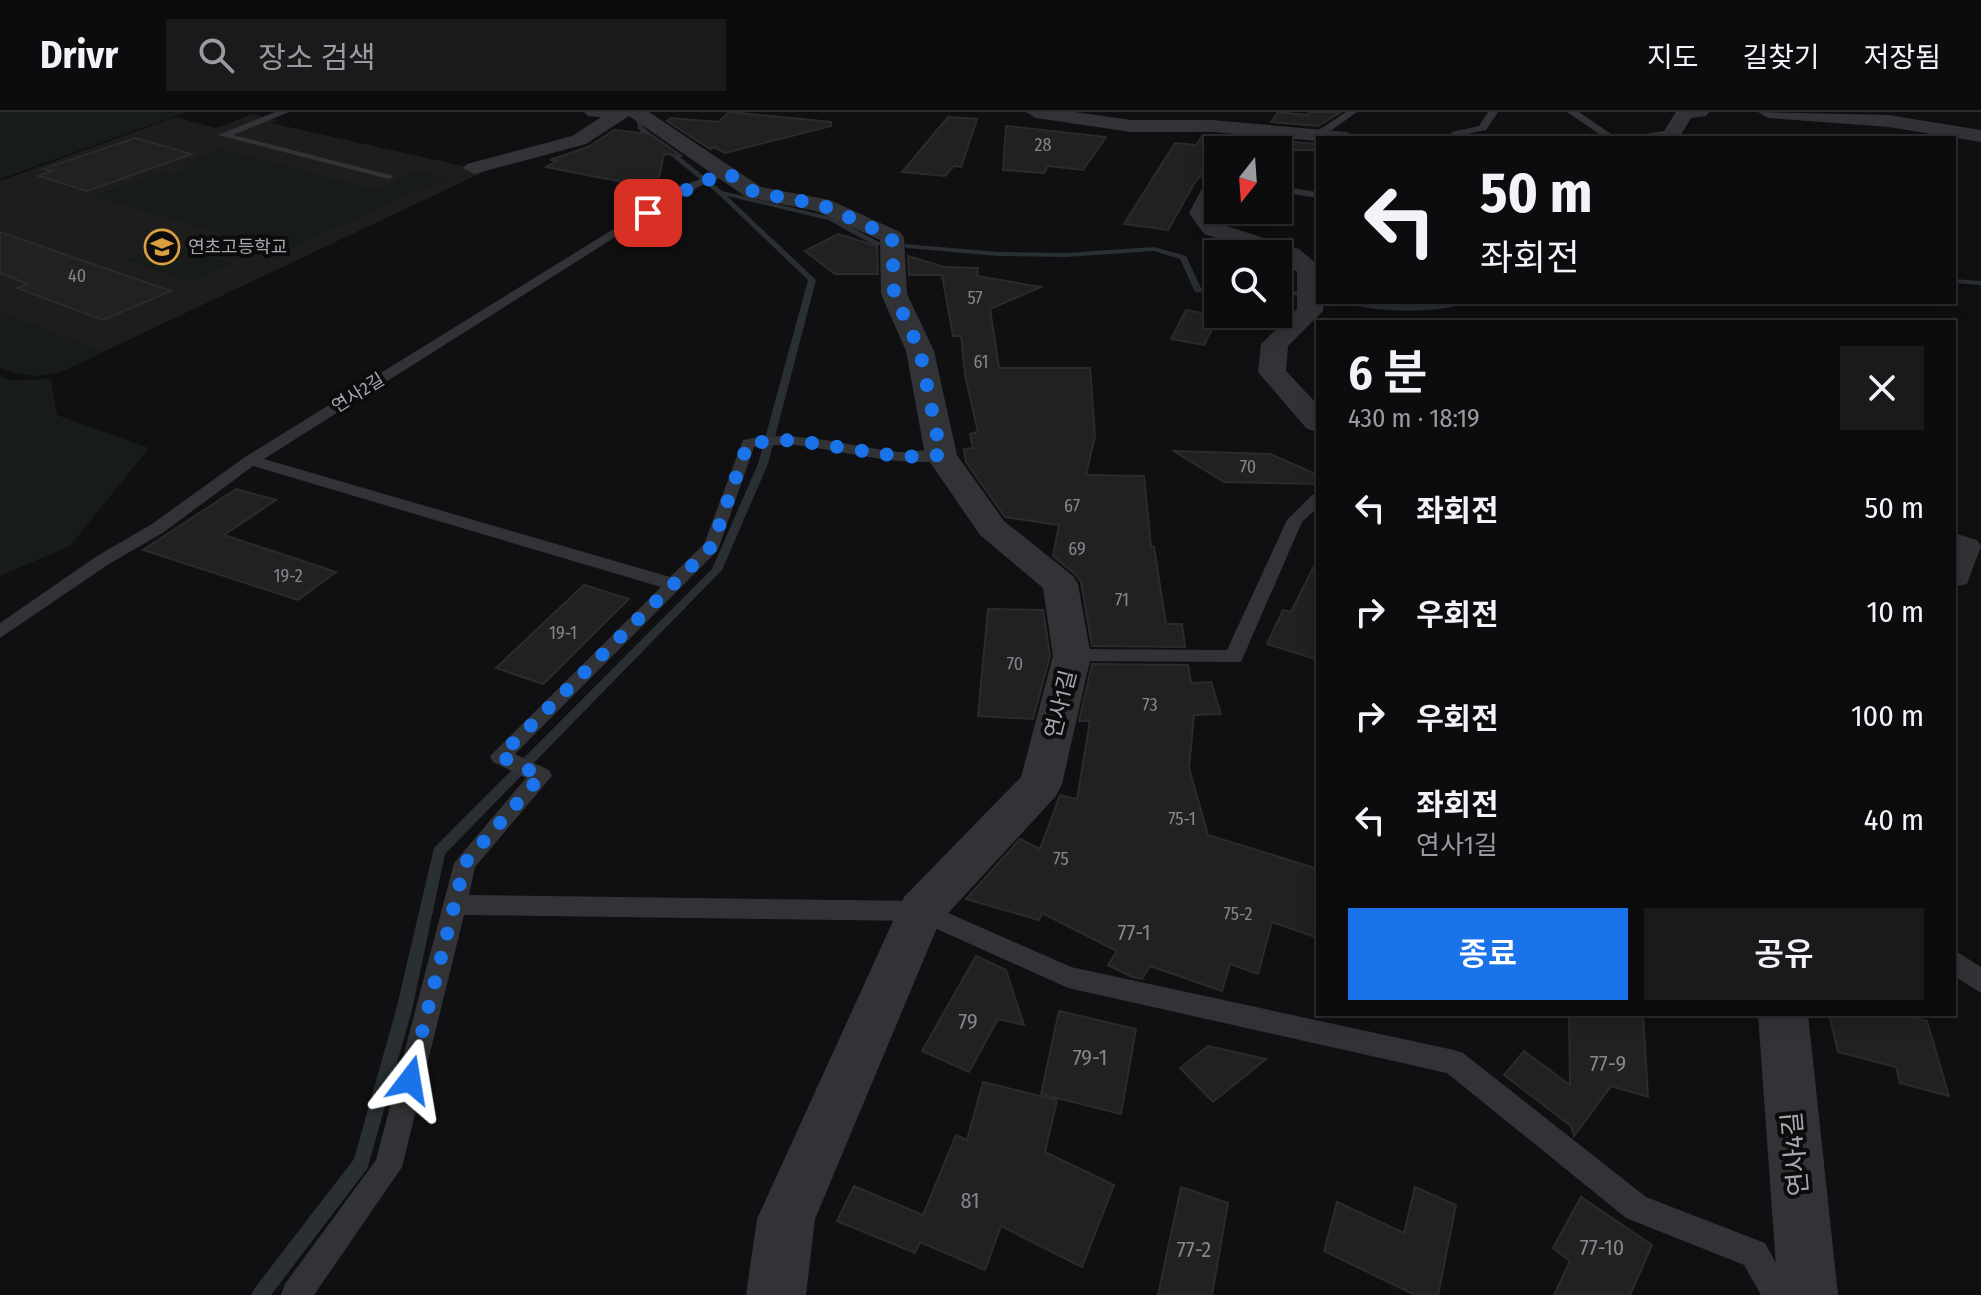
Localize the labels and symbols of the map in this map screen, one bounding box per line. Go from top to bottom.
house number: 28 [1035,134,1051,156]
north arrow [1204,136,1292,224]
pin [614,179,682,247]
school or university icon: 연초고등학교 [143,228,181,266]
place label: 연초고등학교 [188,236,287,258]
house number: 40 [68,265,86,287]
house number: 57 [967,287,983,309]
house number: 61 [973,351,989,373]
street label: 연사2길 [328,368,388,418]
house number: 70 [1240,456,1256,478]
house number: 67 [1064,495,1080,517]
house number: 69 [1068,538,1086,560]
house number: 19-2 [273,565,303,587]
house number: 71 [1115,589,1129,611]
house number: 19-1 [549,622,577,644]
house number: 70 [1007,653,1023,675]
street label: 연사1길 [1039,667,1082,741]
house number: 73 [1142,694,1158,716]
house number: 75-1 [1168,808,1196,830]
house number: 75 [1053,848,1069,870]
house number: 75-2 [1224,903,1252,925]
house number: 77-1 [1117,919,1151,946]
house number: 79 [958,1008,978,1035]
position arrow [368,1038,452,1122]
house number: 79-1 [1073,1044,1107,1071]
house number: 77-9 [1590,1050,1626,1077]
street label: 연사4길 [1776,1111,1815,1197]
house number: 81 [960,1187,980,1214]
house number: 77-10 [1580,1234,1624,1261]
house number: 77-2 [1177,1236,1211,1263]

